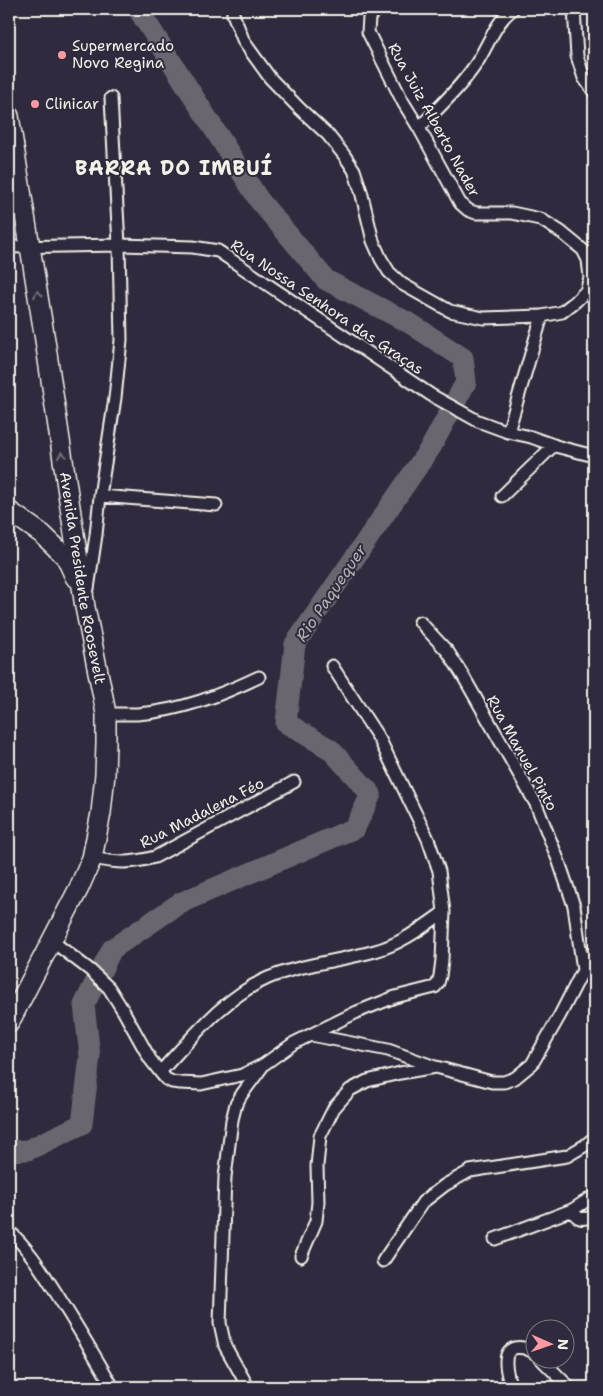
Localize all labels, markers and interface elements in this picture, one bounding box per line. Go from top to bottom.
place label: Supermercado Novo Regina [72,36,174,73]
street label: Rua Juiz Alberto Nader [383,40,485,200]
marker: Supermercado Novo Regina [56,49,68,61]
place label: Clinicar [45,94,99,114]
marker: Clinicar [29,98,41,110]
district label: BARRA DO IMBUÍ [75,153,273,181]
street label: Rua Nossa Senhora das Graças [227,235,427,379]
one-way arrow [33,290,43,298]
one-way arrow [57,450,68,458]
street label: Avenida Presidente Roosevelt [55,471,110,686]
water label: Rio Paquequer [291,540,371,646]
street label: Rua Manuel Pinto [482,692,562,814]
street label: Rua Madalena Féo [137,773,267,853]
north arrow [526,1318,576,1368]
text: N [554,1339,572,1350]

